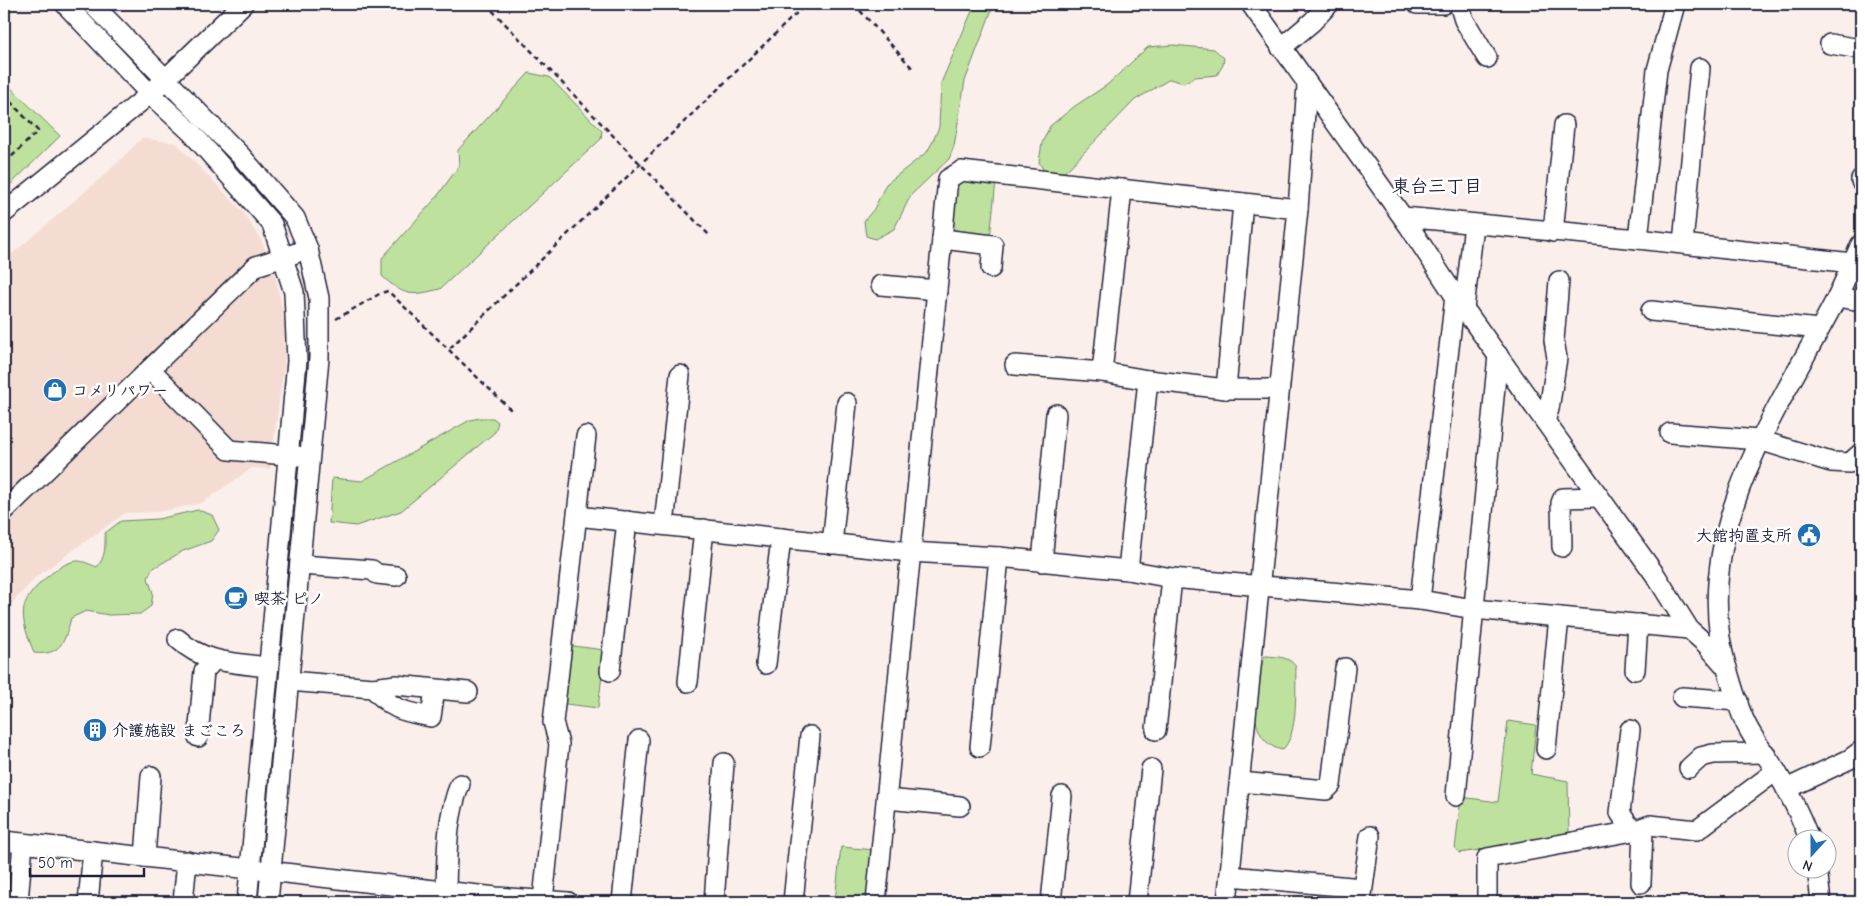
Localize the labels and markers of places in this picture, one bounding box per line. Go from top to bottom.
shop icon: コメリパワー [42,377,68,403]
place label: コメリパワー [72,382,168,400]
public building icon: 大館拘置支所 [1796,522,1822,548]
place label: 大館拘置支所 [1696,527,1792,545]
cafe icon: 喫茶 ピノ [223,585,249,611]
place label: 喫茶 ピノ [254,590,324,608]
building icon: 介護施設 まごころ [82,717,108,743]
place label: 介護施設 まごころ [112,722,246,740]

